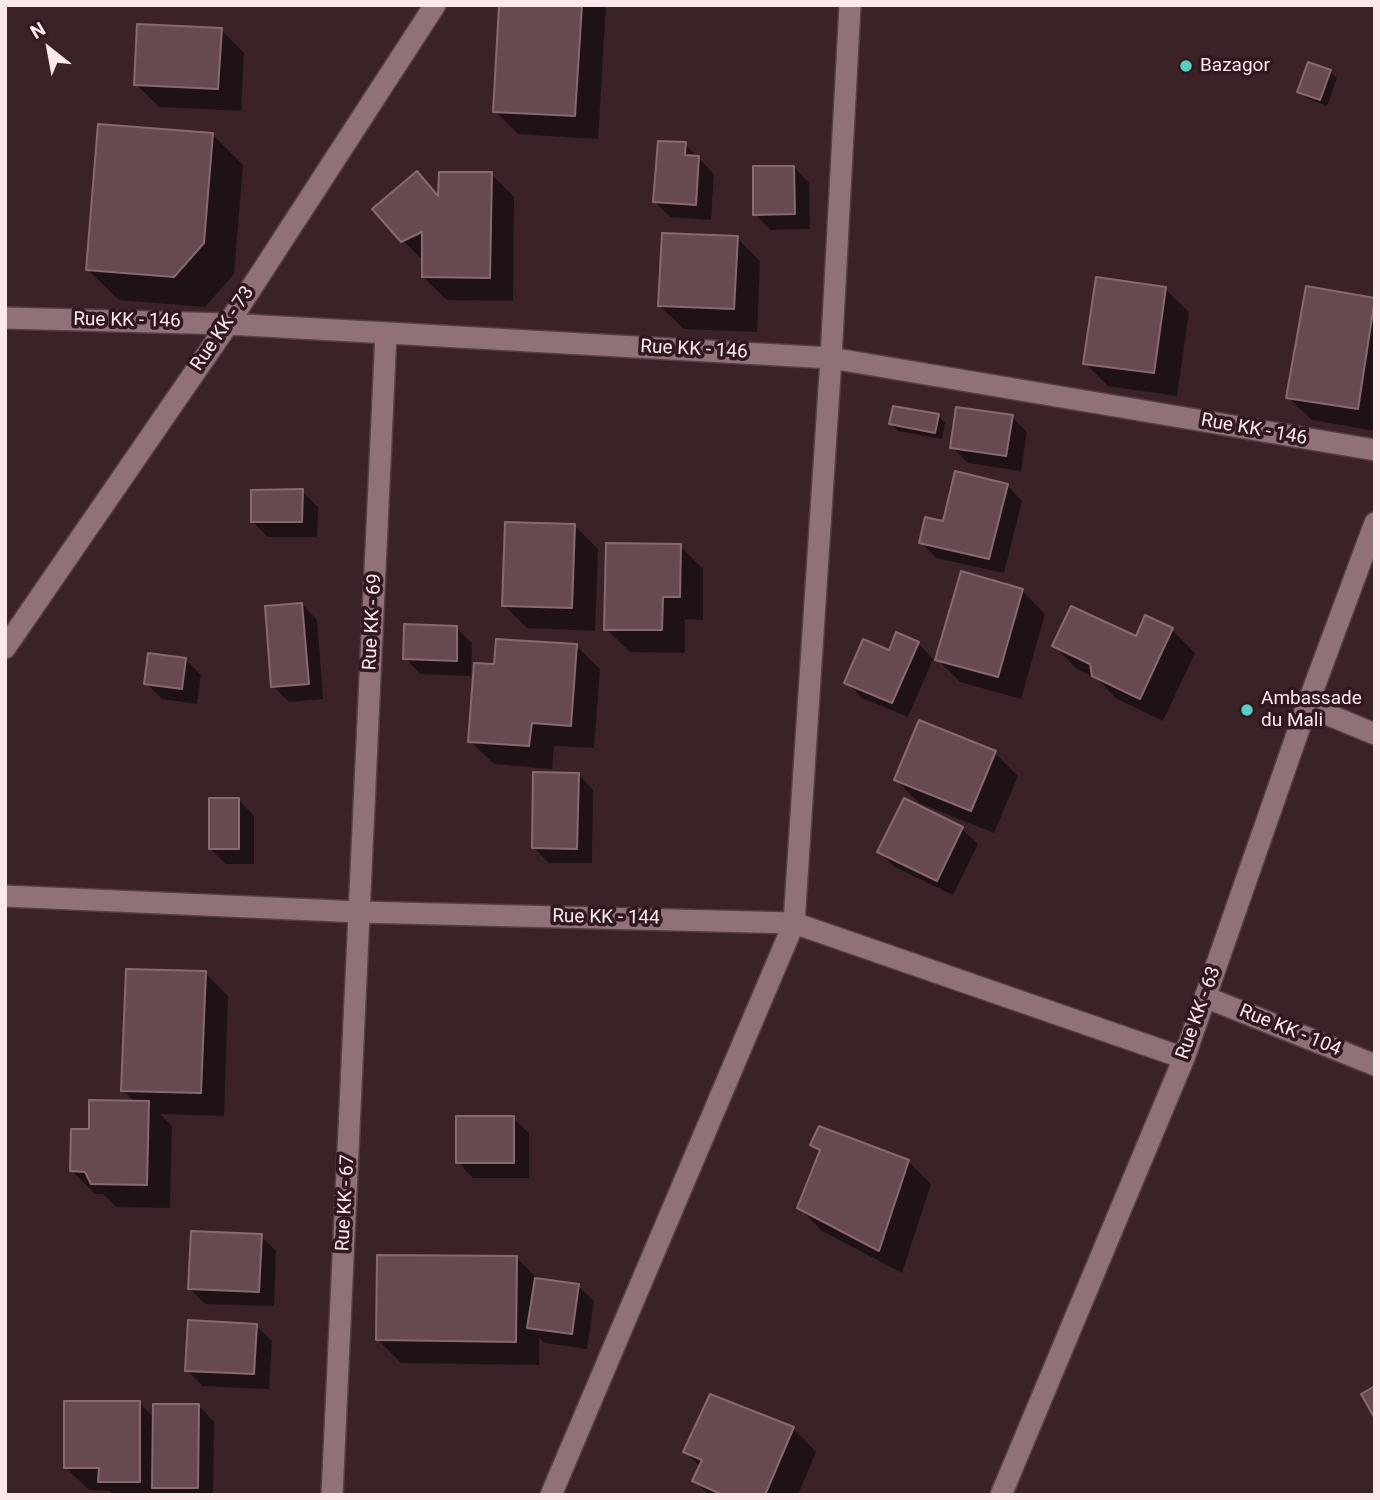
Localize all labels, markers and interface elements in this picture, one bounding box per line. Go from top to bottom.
north arrow [14,14,84,84]
text: N [26,17,50,44]
place label: Bazagor [1200,55,1270,77]
marker: Bazagor [1178,58,1194,74]
street label: Rue KK - 73 [186,282,260,376]
street label: Rue KK - 146 [73,309,181,333]
street label: Rue KK - 146 [640,336,748,364]
street label: Rue KK - 146 [1199,409,1309,451]
street label: Rue KK - 69 [359,573,387,671]
place label: Ambassade du Mali [1261,688,1362,732]
marker: Ambassade du Mali [1239,702,1255,718]
street label: Rue KK - 144 [552,906,660,930]
street label: Rue KK - 63 [1172,964,1226,1062]
street label: Rue KK - 104 [1236,1000,1344,1062]
street label: Rue KK - 67 [332,1154,360,1252]

